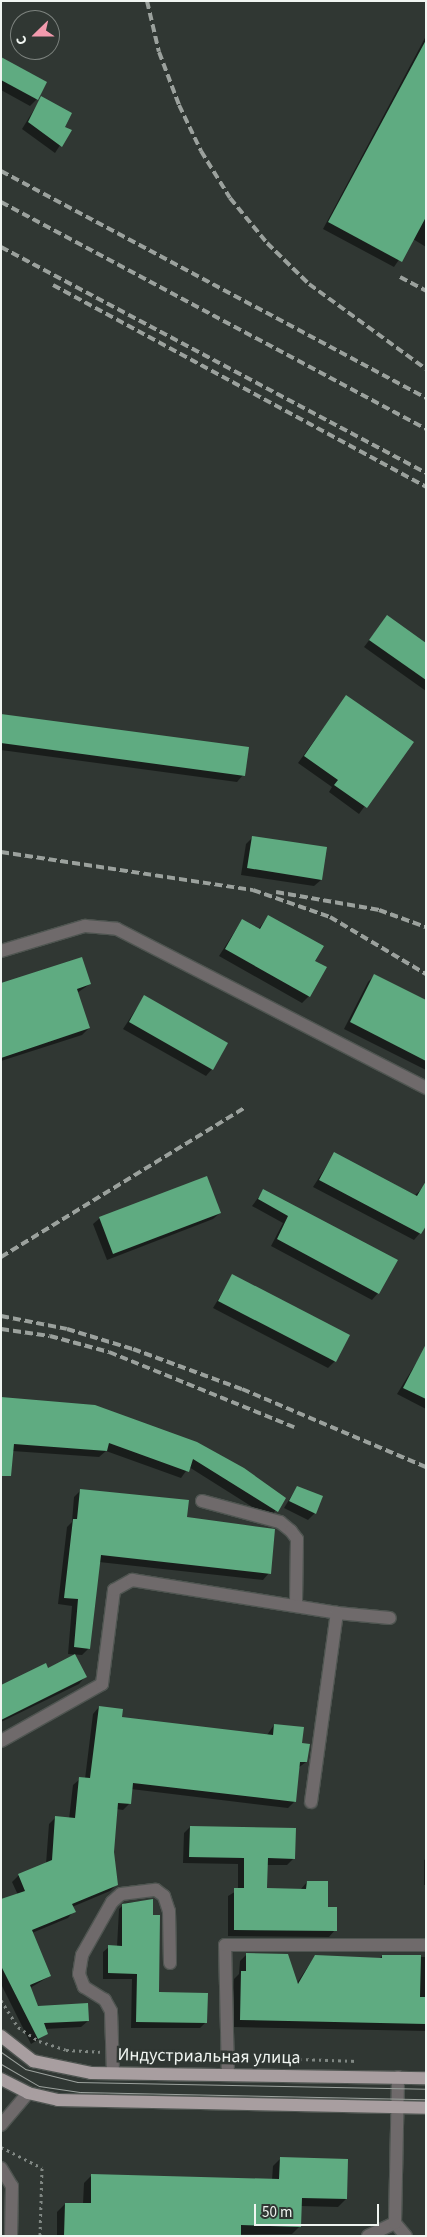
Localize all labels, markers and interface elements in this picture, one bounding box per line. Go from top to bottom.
north arrow [10,10,60,60]
text: С [11,33,33,48]
street label: Индустриальная улица [117,2045,301,2069]
scale bar [257,2194,382,2226]
text: 50 m [262,2202,292,2223]

